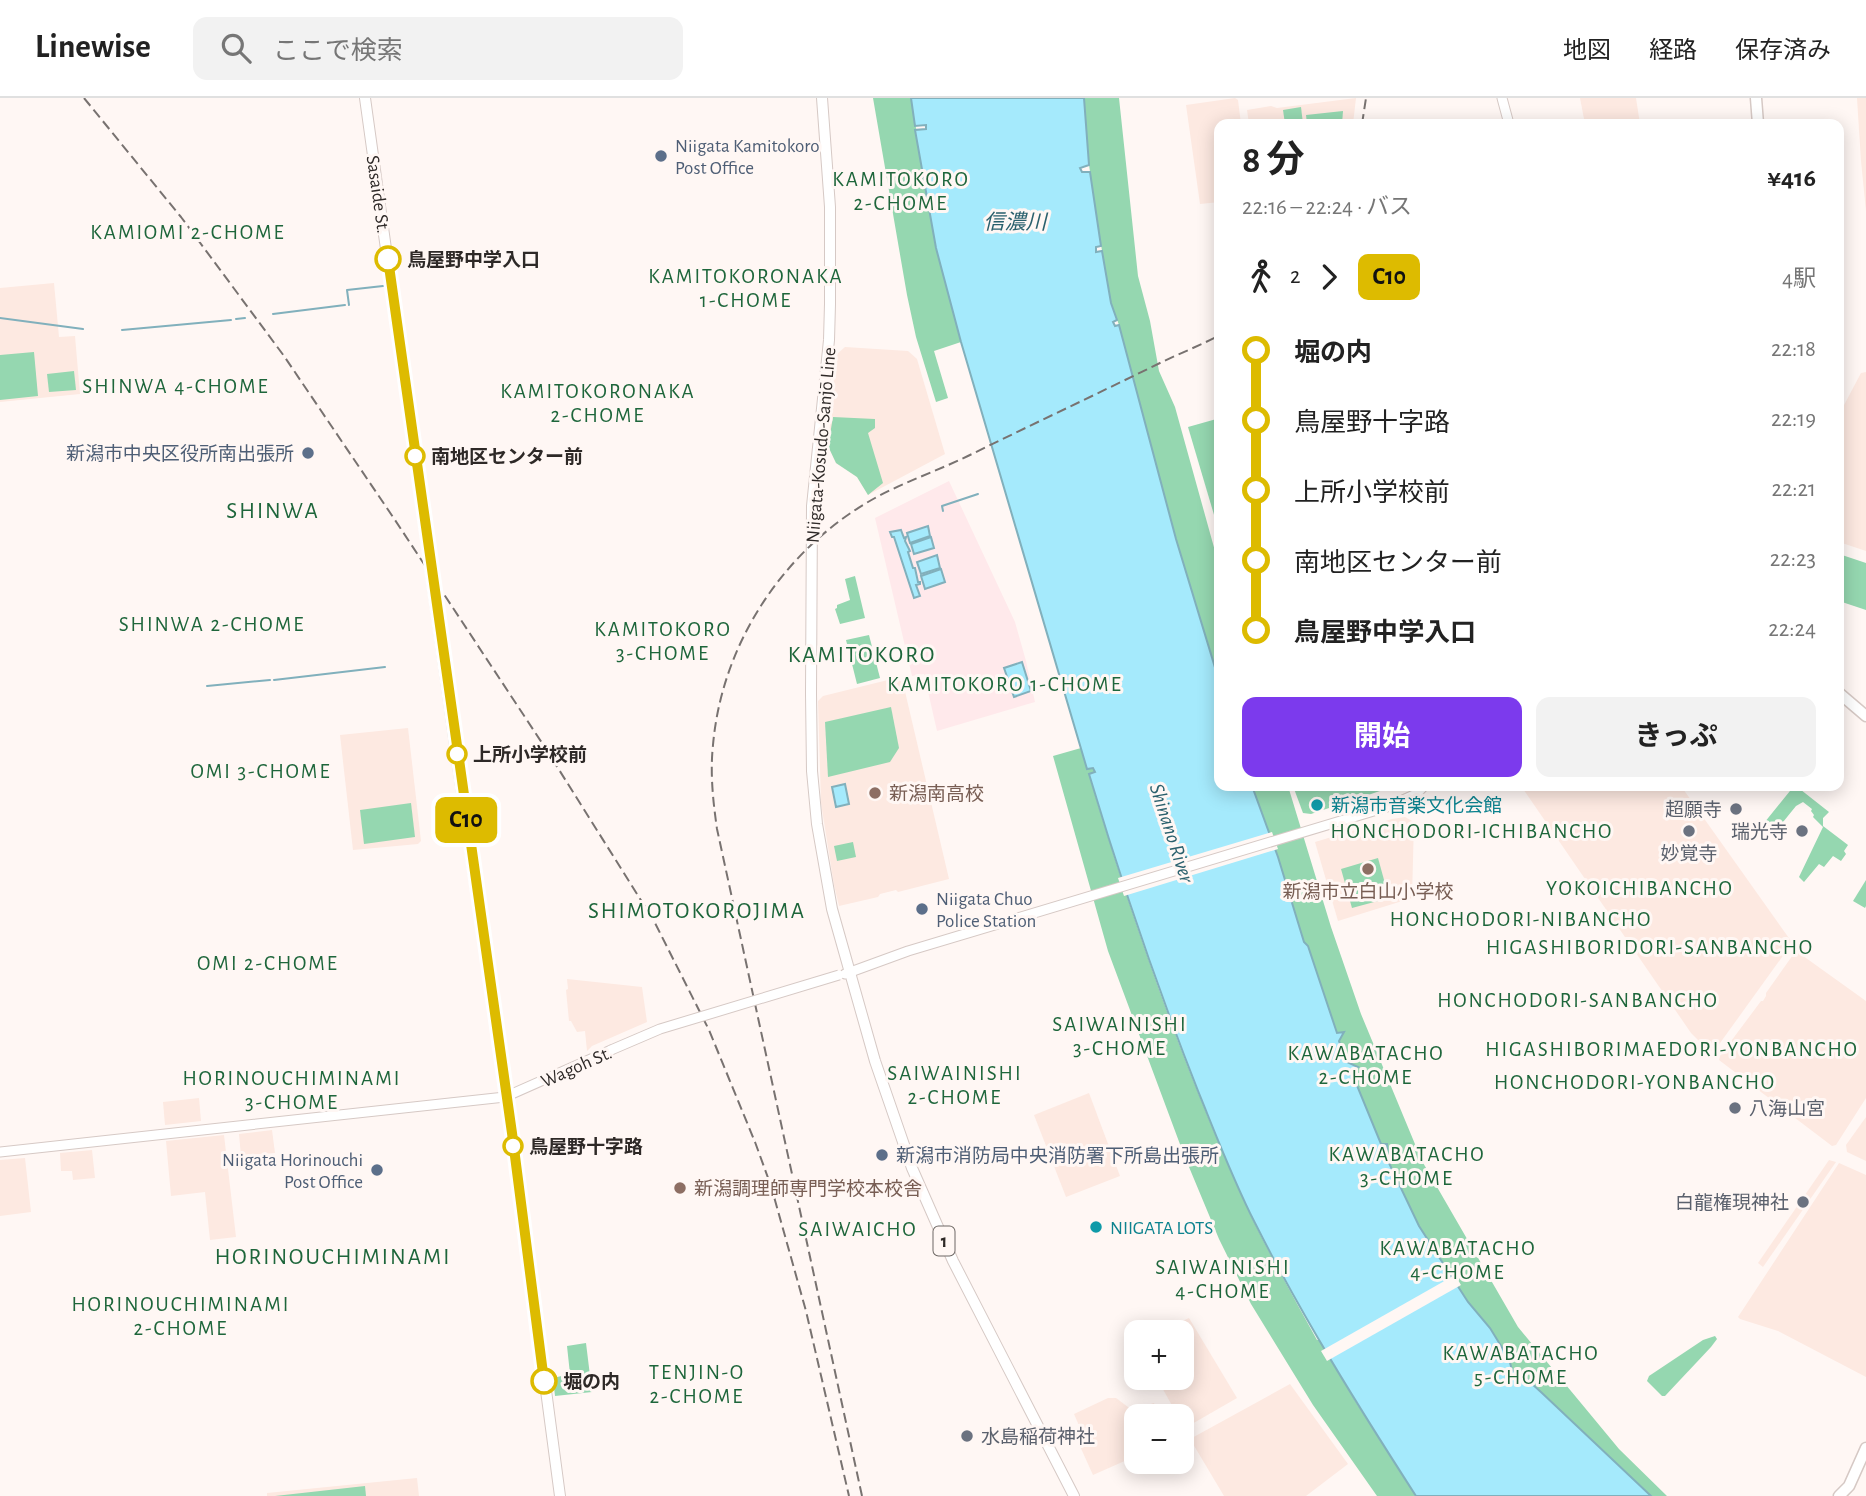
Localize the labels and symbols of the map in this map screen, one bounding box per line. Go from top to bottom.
place label: Niigata Kamitokoro Post Office [675,137,820,178]
marker: Niigata Kamitokoro Post Office [653,148,669,164]
street label: Sasaide St. [363,154,392,234]
district label: KAMITOKORO 2-CHOME [832,169,970,214]
water label: 信濃川 [984,211,1048,233]
district label: KAMIOMI 2-CHOME [90,222,286,243]
marker: 鳥屋野中学入口 [375,246,401,272]
place label: 鳥屋野中学入口 [407,249,540,270]
district label: KAMITOKORONAKA 1-CHOME [648,266,844,311]
street label: Niigata-Kosudo-Sanjō Line [803,346,840,544]
district label: SHINWA 4-CHOME [82,376,270,397]
district label: KAMITOKORONAKA 2-CHOME [500,381,696,426]
place label: 新潟市中央区役所南出張所 [66,443,294,464]
marker: 新潟市中央区役所南出張所 [300,445,316,461]
marker: 南地区センター前 [405,446,425,466]
place label: 南地区センター前 [431,447,583,467]
district label: SHINWA [226,500,320,523]
district label: SHINWA 2-CHOME [119,614,305,635]
district label: KAMITOKORO 3-CHOME [594,619,732,664]
district label: KAMITOKORO [788,644,936,667]
district label: KAMITOKORO 1-CHOME [887,674,1123,695]
marker: 上所小学校前 [447,744,467,764]
place label: 上所小学校前 [473,744,587,765]
district label: OMI 3-CHOME [190,761,332,782]
water label: Shinano River [1146,781,1198,886]
place label: 新潟南高校 [889,783,984,804]
marker: 新潟南高校 [867,785,883,801]
place label: 新潟市音楽文化会館 [1331,795,1502,816]
line badge: C10 [426,797,506,843]
marker: 新潟市音楽文化会館 [1309,797,1325,813]
place label: 超願寺 [1665,799,1722,820]
marker: 超願寺 [1728,801,1744,817]
district label: HONCHODORI-ICHIBANCHO [1331,821,1613,842]
place label: 瑞光寺 [1731,822,1788,842]
marker: 妙覚寺 [1681,823,1697,839]
marker: 瑞光寺 [1794,823,1810,839]
place label: 妙覚寺 [1660,844,1718,864]
marker: 新潟市立白山小学校 [1360,861,1376,877]
district label: YOKOICHIBANCHO [1546,878,1734,899]
place label: 新潟市立白山小学校 [1282,881,1454,902]
place label: Niigata Chuo Police Station [936,890,1036,931]
district label: SHIMOTOKOROJIMA [588,900,806,923]
marker: Niigata Chuo Police Station [914,901,930,917]
district label: HONCHODORI-NIBANCHO [1390,909,1652,930]
district label: HIGASHIBORIDORI-SANBANCHO [1486,937,1814,958]
district label: OMI 2-CHOME [197,953,339,974]
district label: HONCHODORI-SANBANCHO [1437,990,1719,1011]
district label: SAIWAINISHI 3-CHOME [1052,1014,1188,1059]
district label: HIGASHIBORIMAEDORI-YONBANCHO [1485,1039,1859,1060]
street label: Wagoh St. [538,1043,615,1091]
district label: KAWABATACHO 2-CHOME [1287,1043,1445,1088]
district label: SAIWAINISHI 2-CHOME [887,1063,1023,1108]
district label: HORINOUCHIMINAMI 3-CHOME [183,1068,401,1113]
district label: HONCHODORI-YONBANCHO [1494,1072,1776,1093]
place label: 八海山宮 [1749,1099,1825,1119]
marker: 八海山宮 [1727,1100,1743,1116]
marker: 鳥屋野十字路 [503,1136,523,1156]
place label: 鳥屋野十字路 [529,1136,643,1157]
district label: KAWABATACHO 3-CHOME [1328,1144,1486,1189]
place label: 新潟市消防局中央消防署下所島出張所 [896,1145,1219,1166]
marker: 新潟市消防局中央消防署下所島出張所 [874,1147,890,1163]
place label: Niigata Horinouchi Post Office [222,1151,363,1192]
marker: Niigata Horinouchi Post Office [369,1162,385,1178]
place label: 新潟調理師専門学校本校舎 [694,1178,922,1199]
marker: 新潟調理師専門学校本校舎 [672,1180,688,1196]
place label: 白龍権現神社 [1675,1192,1789,1213]
marker: 白龍権現神社 [1795,1194,1811,1210]
district label: SAIWAICHO [798,1219,918,1240]
marker: NIIGATA LOTS [1088,1219,1104,1235]
place label: NIIGATA LOTS [1110,1219,1213,1238]
road number: 1 [934,1226,954,1256]
district label: KAWABATACHO 4-CHOME [1379,1238,1537,1283]
district label: HORINOUCHIMINAMI [215,1246,451,1269]
district label: SAIWAINISHI 4-CHOME [1155,1257,1291,1302]
district label: HORINOUCHIMINAMI 2-CHOME [72,1294,290,1339]
district label: KAWABATACHO 5-CHOME [1442,1343,1600,1388]
district label: TENJIN-O 2-CHOME [649,1362,745,1407]
marker: 堀の内 [531,1368,557,1394]
place label: 堀の内 [563,1372,620,1392]
place label: 水島稲荷神社 [981,1426,1095,1447]
marker: 水島稲荷神社 [959,1428,975,1444]

